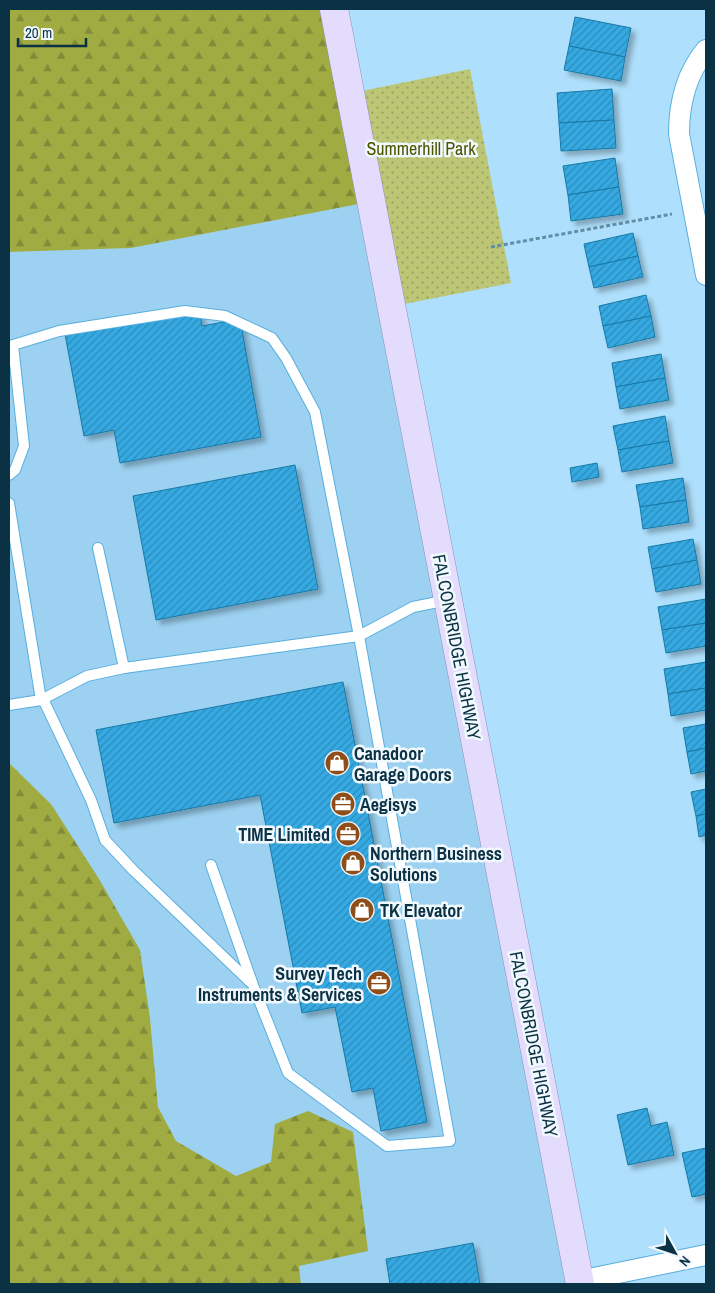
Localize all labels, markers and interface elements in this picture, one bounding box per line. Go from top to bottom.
scale bar [18,15,85,47]
text: 20 m [25,22,52,43]
park label: Summerhill Park [366,136,476,161]
street label: FALCONBRIDGE HIGHWAY [427,552,487,742]
place label: Canadoor Garage Doors [354,741,452,787]
shop icon: Canadoor Garage Doors [324,750,350,776]
office icon: Aegisys [330,791,356,817]
place label: Aegisys [360,792,417,817]
office icon: TIME Limited [335,821,361,847]
place label: TIME Limited [238,822,330,847]
place label: Northern Business Solutions [370,841,502,887]
shop icon: Northern Business Solutions [340,850,366,876]
shop icon: TK Elevator [349,897,375,923]
place label: TK Elevator [380,898,462,923]
street label: FALCONBRIDGE HIGHWAY [504,949,564,1139]
place label: Survey Tech Instruments & Services [198,961,362,1007]
office icon: Survey Tech Instruments & Services [366,970,392,996]
north arrow [650,1228,700,1278]
text: N [675,1252,695,1270]

